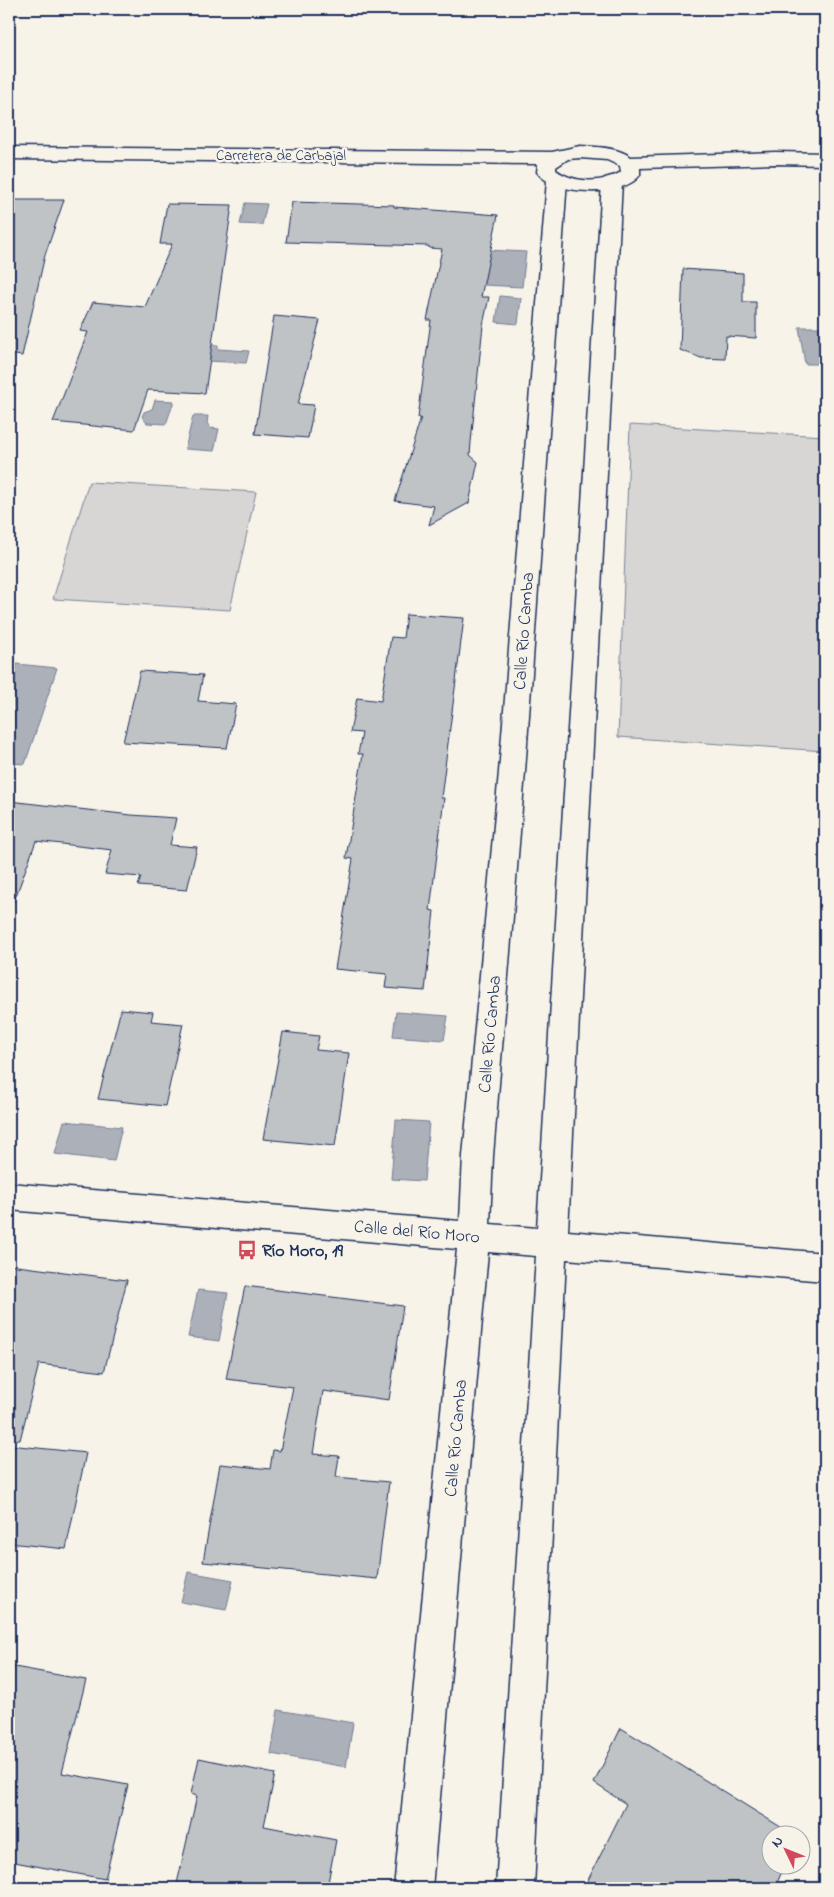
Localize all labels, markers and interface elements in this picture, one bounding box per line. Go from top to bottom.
street label: Carretera de Carbajal [216,145,346,167]
street label: Calle Río Camba [508,571,542,691]
street label: Calle Río Camba [473,974,509,1094]
street label: Calle del Río Moro [353,1215,481,1251]
bus stop icon: Río Moro, 19 [236,1239,258,1261]
place label: Río Moro, 19 [262,1239,344,1265]
street label: Calle Río Camba [439,1378,475,1498]
north arrow [762,1824,812,1874]
text: N [767,1832,788,1853]

